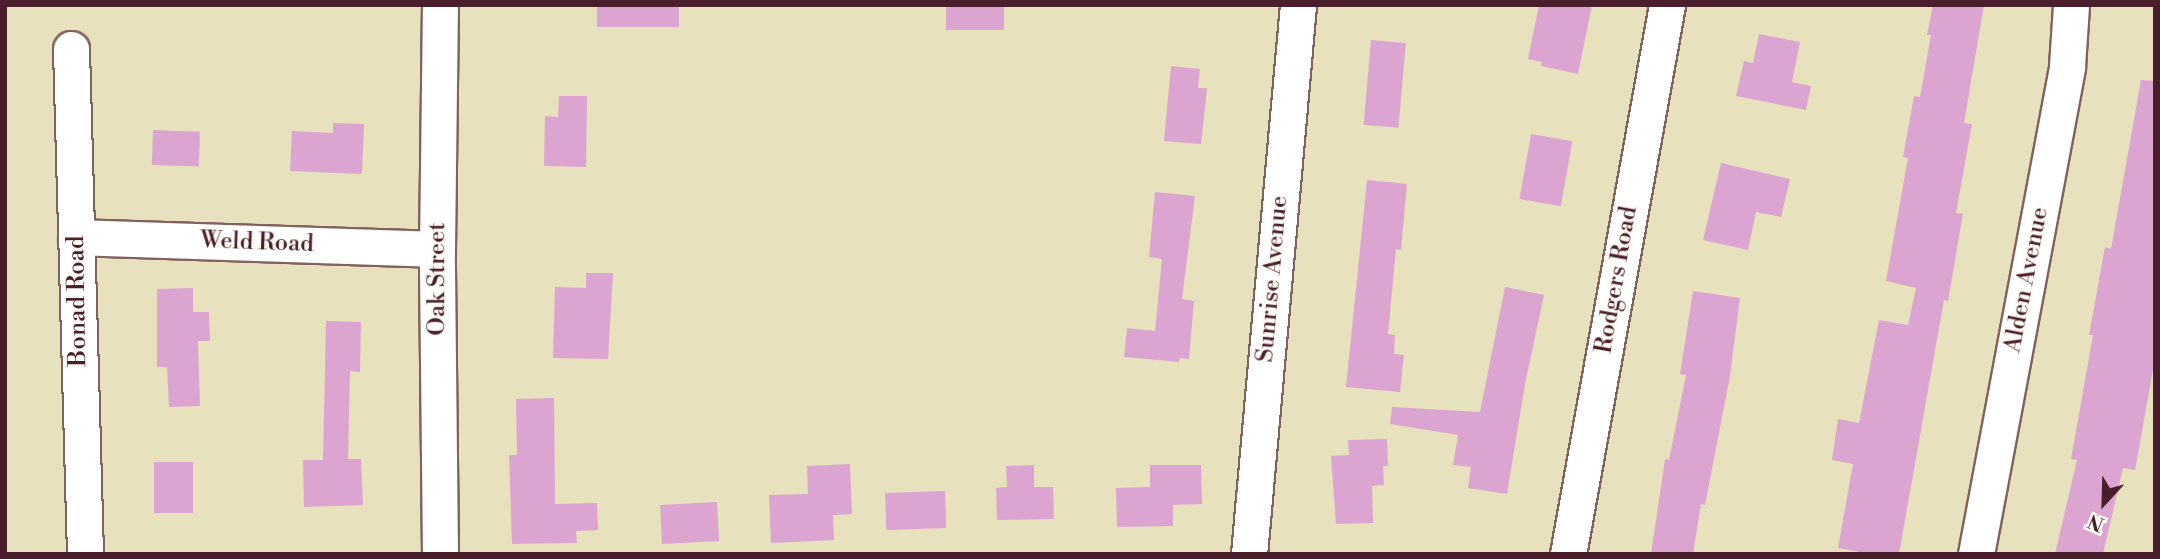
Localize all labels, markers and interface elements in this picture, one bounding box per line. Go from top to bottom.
street label: Sunrise Avenue [1251,194,1295,364]
street label: Rodgers Road [1590,204,1644,356]
street label: Alden Avenue [1999,205,2055,355]
street label: Oak Street [424,222,452,336]
street label: Weld Road [200,227,314,259]
street label: Bonad Road [62,235,94,367]
north arrow [2069,468,2139,538]
text: N [2085,509,2108,536]

